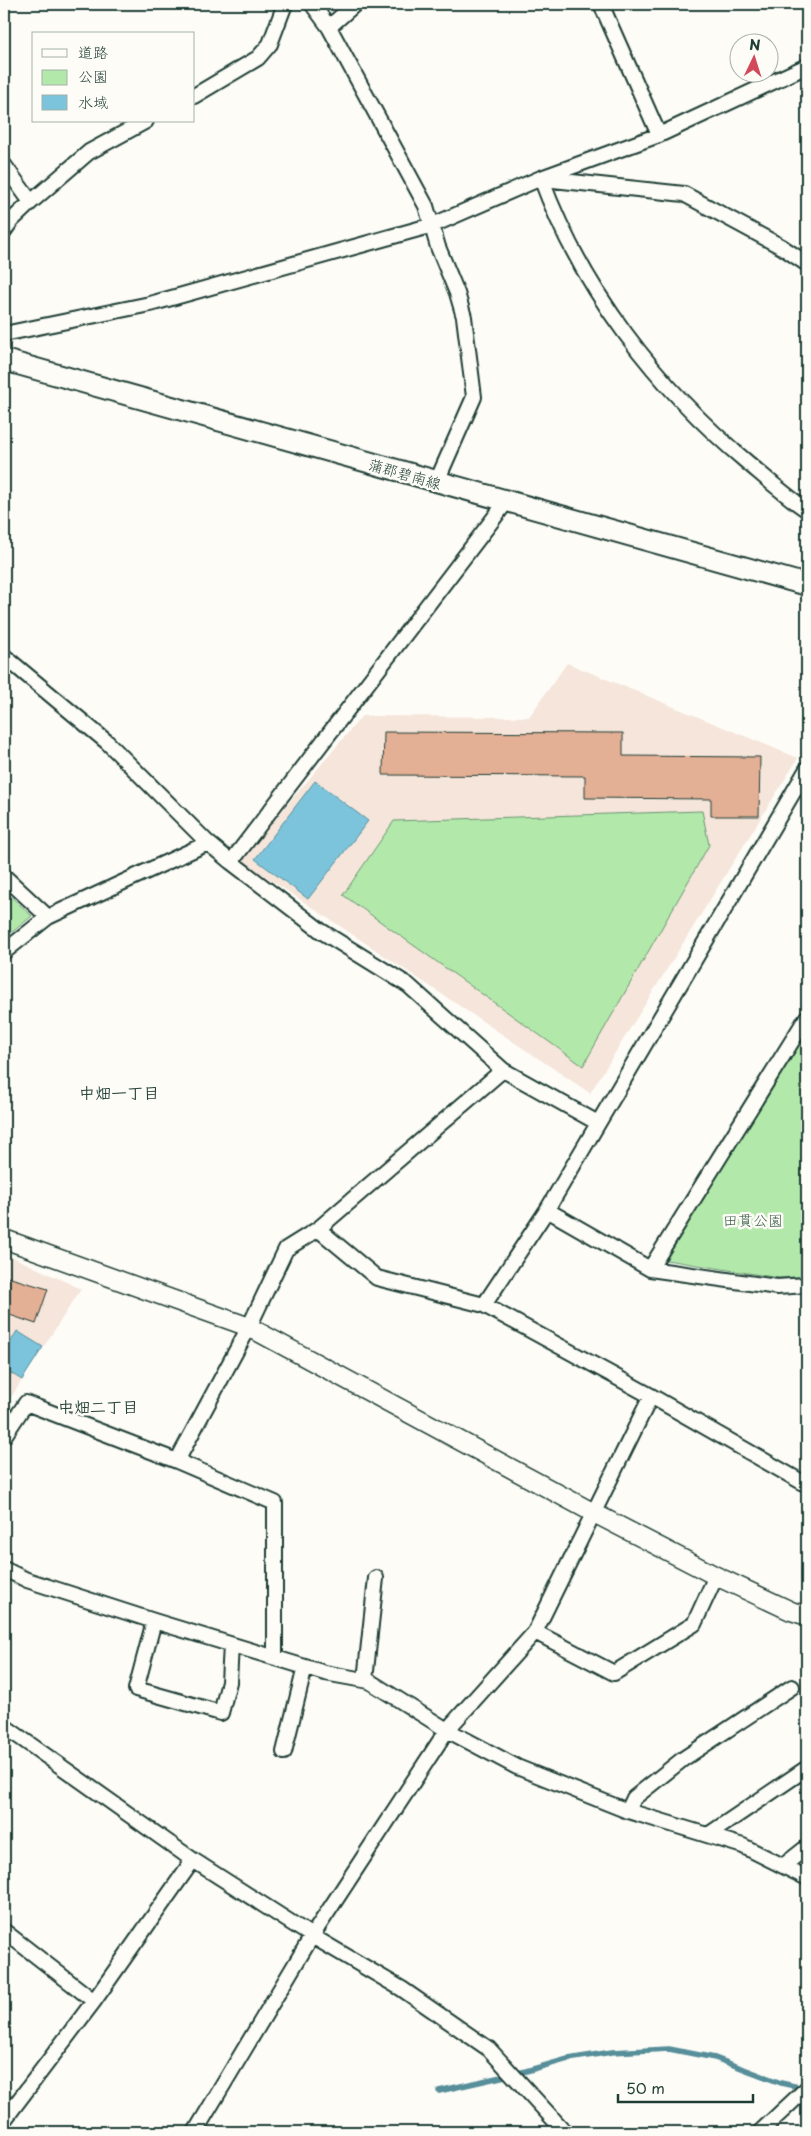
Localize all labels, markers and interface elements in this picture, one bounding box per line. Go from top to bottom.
legend [32,32,195,122]
north arrow [728,32,778,82]
text: N [749,34,761,55]
text: 道路 [78,40,108,63]
text: 公園 [78,64,108,87]
text: 水域 [78,90,108,113]
street label: 蒲郡碧南線 [366,452,444,494]
district label: 中畑一丁目 [79,1080,159,1104]
park label: 田貫公園 [723,1208,783,1231]
district label: 中畑二丁目 [58,1394,138,1418]
scale bar [618,2071,754,2103]
text: 50 m [626,2076,665,2099]

